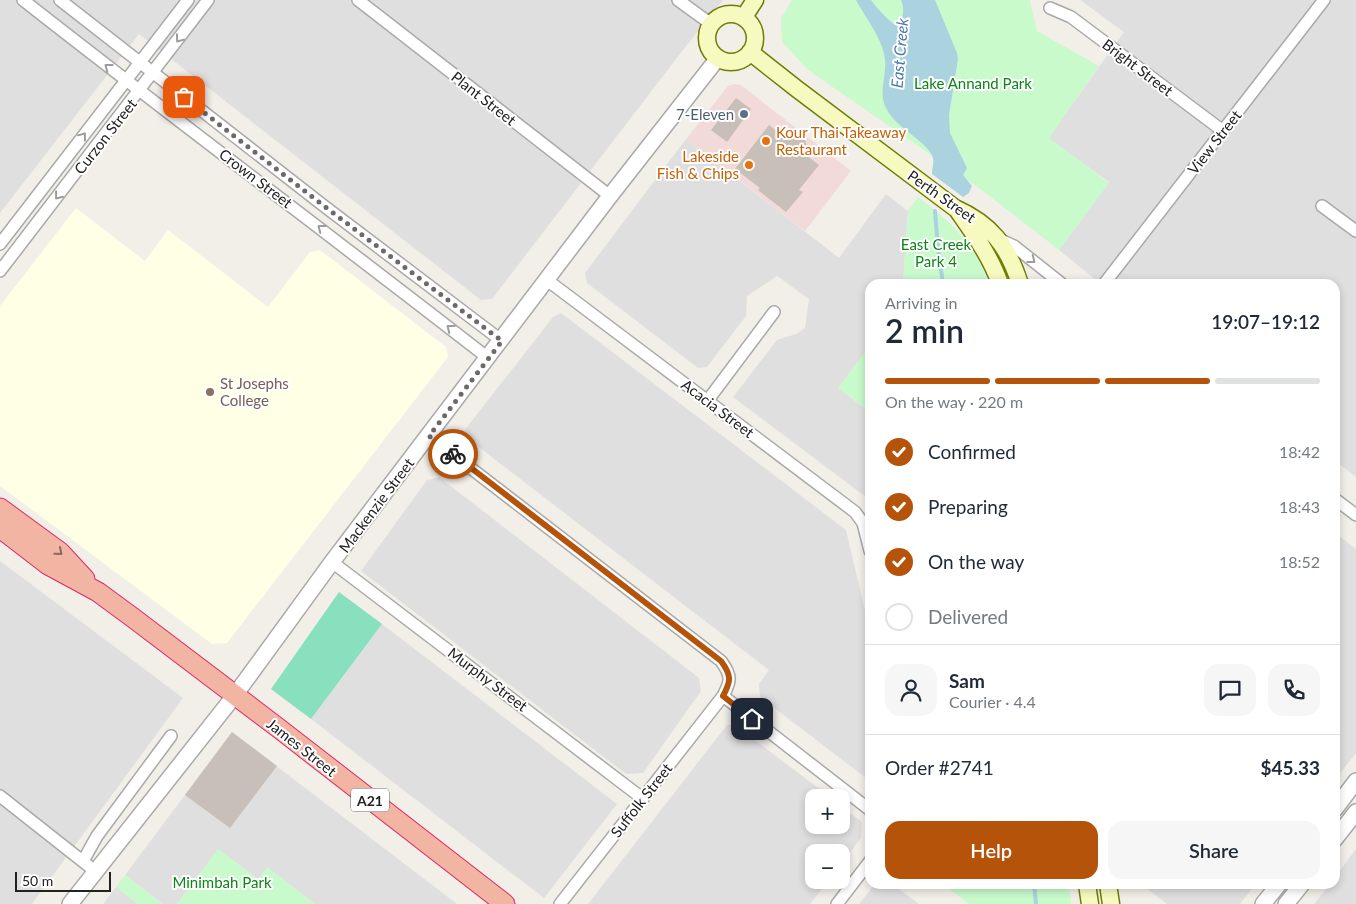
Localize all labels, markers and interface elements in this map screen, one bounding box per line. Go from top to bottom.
water label: East Creek [886,17,912,89]
one-way arrow [176,33,184,42]
street label: Bright Street [1099,35,1177,100]
one-way arrow [104,64,114,73]
street label: Plant Street [448,67,520,129]
park label: Lake Annand Park [914,74,1032,92]
pin [163,76,205,118]
icon: bag [170,83,198,111]
street label: Curzon Street [70,94,140,177]
place label: 7-Eleven [676,105,734,123]
street label: View Street [1183,106,1245,178]
marker: 7-Eleven [738,108,750,120]
place label: Kour Thai Takeaway Restaurant [776,123,906,158]
one-way arrow [77,133,85,142]
marker: Kour Thai Takeaway Restaurant [760,135,772,147]
street label: Crown Street [216,145,297,212]
place label: Lakeside Fish & Chips [657,147,739,182]
marker: Lakeside Fish & Chips [743,159,755,171]
street label: Perth Street [904,166,980,226]
one-way arrow [56,190,64,199]
one-way arrow [318,226,327,234]
park label: East Creek Park 4 [901,235,972,270]
one-way arrow [1026,254,1035,262]
text: Arriving in [885,293,958,312]
text: 19:07–19:12 [1211,310,1320,333]
text: 2 min [885,311,964,350]
one-way arrow [447,325,456,333]
place label: St Josephs College [220,374,289,409]
street label: Acacia Street [678,375,758,441]
marker: St Josephs College [204,386,216,398]
text: On the way · 220 m [885,392,1023,411]
courier [428,429,478,479]
icon: check [885,438,913,466]
icon: bike [439,440,467,468]
text: Confirmed [928,440,1016,463]
text: 18:42 [1279,442,1320,461]
street label: Mackenzie Street [335,454,418,556]
icon: check [885,493,913,521]
text: Preparing [928,495,1008,518]
text: 18:43 [1279,497,1320,516]
one-way arrow [53,546,62,555]
icon: check [885,548,913,576]
text: On the way [928,550,1024,573]
text: 18:52 [1279,552,1320,571]
text: Delivered [928,605,1008,628]
street label: Murphy Street [445,643,532,715]
button: person [885,664,937,716]
button: chat [1204,664,1256,716]
button: phone [1268,664,1320,716]
text: Sam [949,669,985,692]
text: Courier · 4.4 [949,692,1036,711]
pin [731,698,773,740]
icon: home [738,705,766,733]
street label: James Street [264,714,341,780]
text: Order #2741 [885,756,994,779]
text: $45.33 [1260,756,1320,779]
street label: Suffolk Street [606,759,676,841]
road number: A21 [351,788,389,812]
map controls [805,789,850,889]
button: + [805,789,850,834]
button: Help [885,821,1098,879]
button: Share [1108,821,1320,879]
button: − [805,844,850,889]
scale bar [15,869,111,892]
text: 50 m [22,872,53,889]
park label: Minimbah Park [172,873,272,891]

